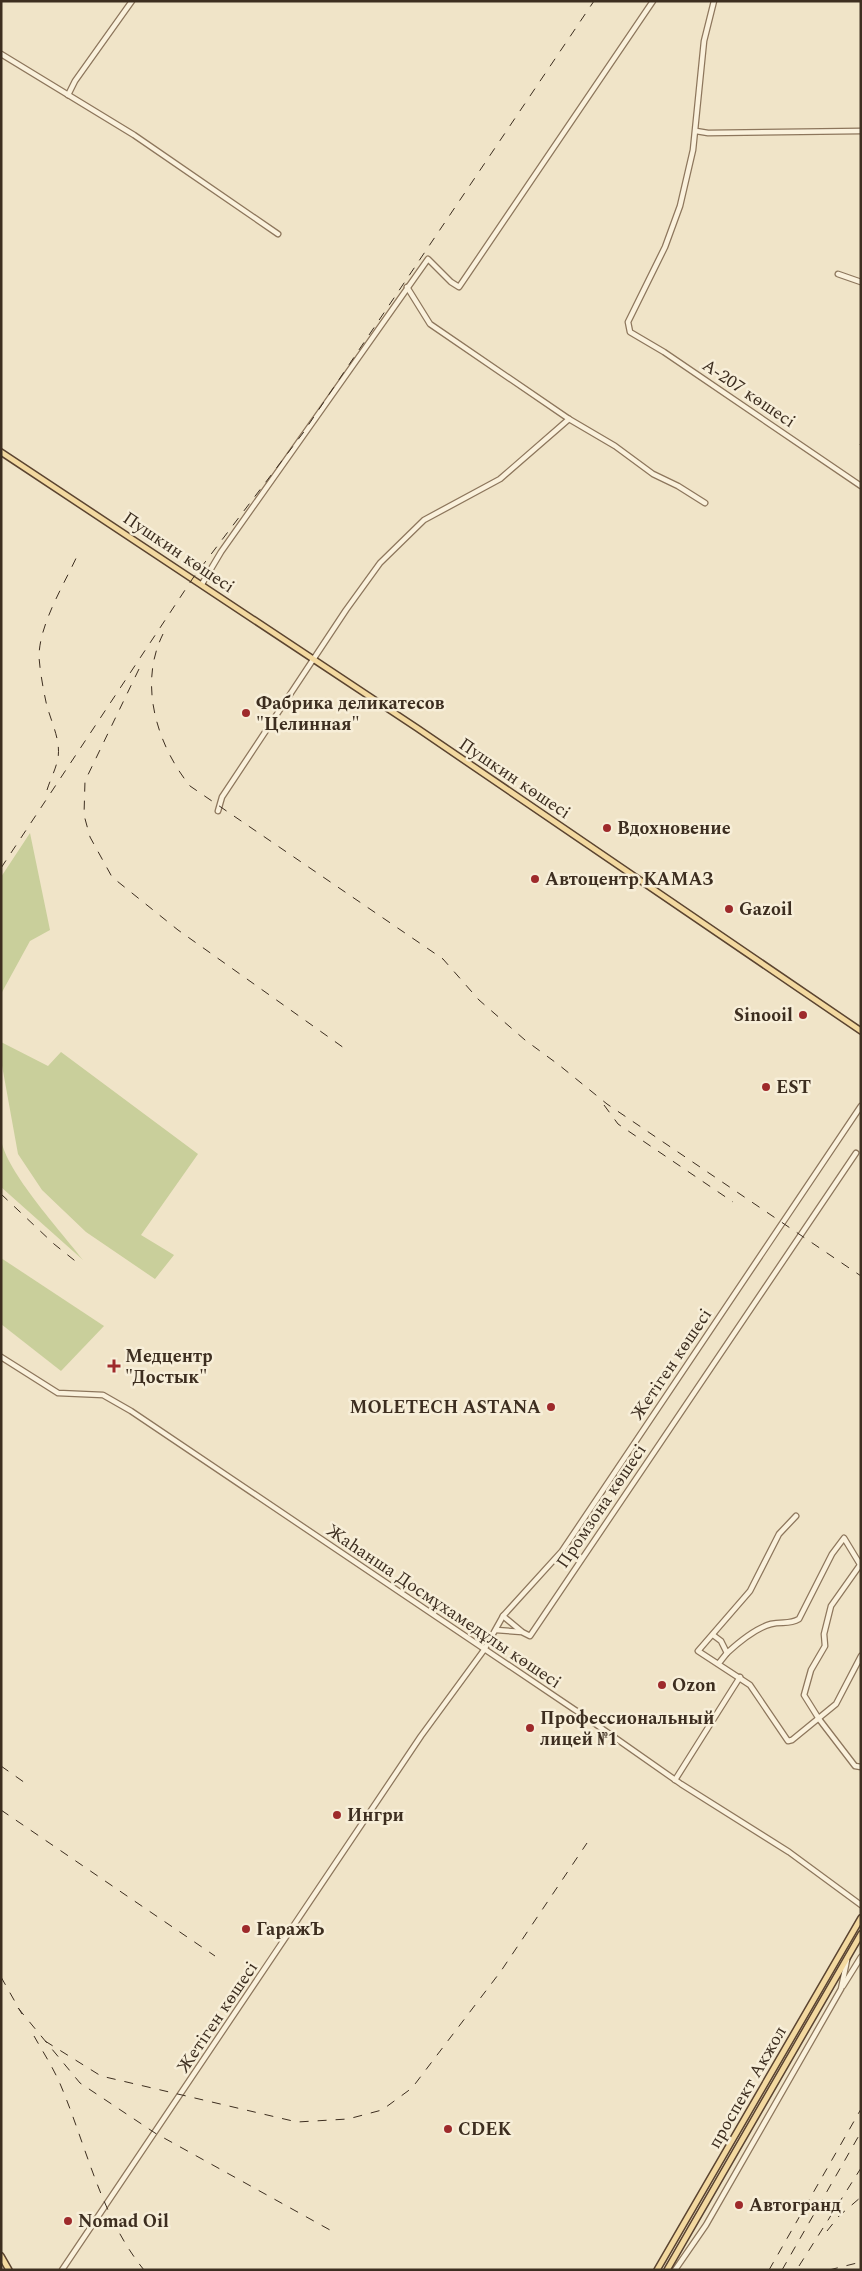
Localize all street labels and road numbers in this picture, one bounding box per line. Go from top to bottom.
street label: А-207 көшесі [696,352,801,435]
street label: Пушкин көшесі [117,505,240,600]
street label: Пушкин көшесі [453,731,576,826]
street label: Жетіген көшесі [624,1303,719,1426]
street label: Промзона көшесі [550,1439,653,1574]
street label: Жаһанша Досмұхамедұлы көшесі [321,1517,567,1696]
street label: Жетіген көшесі [170,1956,265,2079]
street label: проспект Акжол [701,2021,794,2154]

